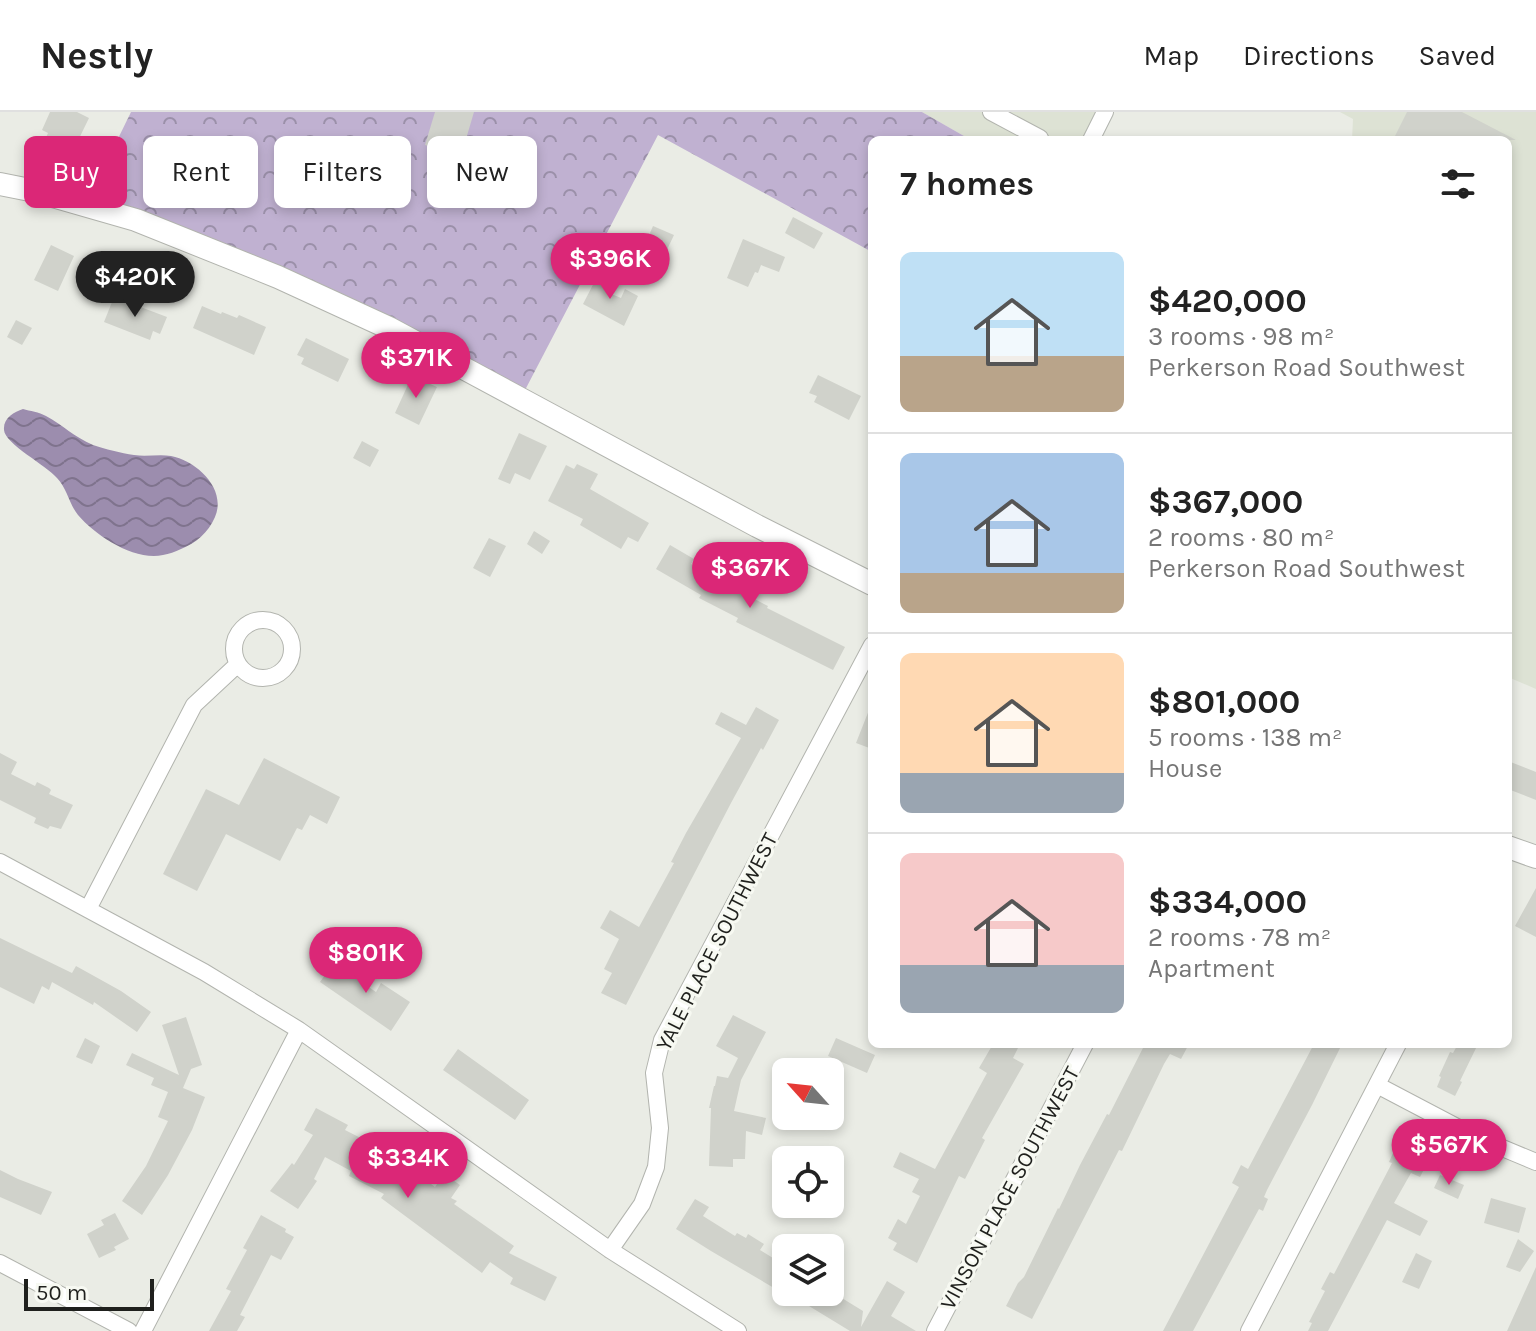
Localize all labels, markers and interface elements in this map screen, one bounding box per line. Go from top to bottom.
text: Nestly [40,33,153,78]
text: Map [1144,39,1199,72]
text: Directions [1243,39,1375,72]
text: Saved [1419,39,1496,72]
chip: Buy [24,136,127,208]
chip: Rent [143,136,258,208]
chip: Filters [274,136,411,208]
chip: New [427,136,537,208]
icon: filters [1436,162,1480,206]
text: 7 homes [900,164,1034,204]
pin: $396K [554,233,666,301]
text: $396K [569,243,651,274]
pin: $420K [79,251,191,319]
text: $420K [94,261,176,292]
text: $420,000 [1148,281,1307,321]
icon: home [964,284,1060,380]
text: 3 rooms · 98 m² [1148,321,1334,352]
pin: $371K [360,332,472,400]
text: $371K [379,342,453,373]
text: Perkerson Road Southwest [1148,352,1465,383]
text: $367,000 [1148,482,1303,522]
icon: home [964,485,1060,581]
text: 2 rooms · 80 m² [1148,522,1334,553]
pin: $367K [694,542,806,610]
text: $367K [710,552,790,583]
text: Perkerson Road Southwest [1148,553,1465,584]
text: $801,000 [1148,682,1300,722]
icon: home [964,685,1060,781]
text: 5 rooms · 138 m² [1148,722,1343,753]
text: House [1148,753,1222,784]
street label: YALE PLACE SOUTHWEST [651,829,783,1055]
text: $334,000 [1148,882,1307,922]
icon: home [964,885,1060,981]
text: 2 rooms · 78 m² [1148,922,1331,953]
pin: $801K [310,927,422,995]
text: $801K [327,937,405,968]
text: Apartment [1148,953,1275,984]
north arrow [772,1058,844,1130]
map controls [772,1058,844,1306]
street label: VINSON PLACE SOUTHWEST [935,1062,1085,1314]
pin: $567K [1393,1119,1505,1187]
text: $567K [1410,1129,1488,1160]
pin: $334K [352,1132,464,1200]
text: $334K [367,1142,449,1173]
button: locate [772,1146,844,1218]
button: layers [772,1234,844,1306]
scale bar [24,1275,154,1311]
text: 50 m [36,1280,87,1306]

